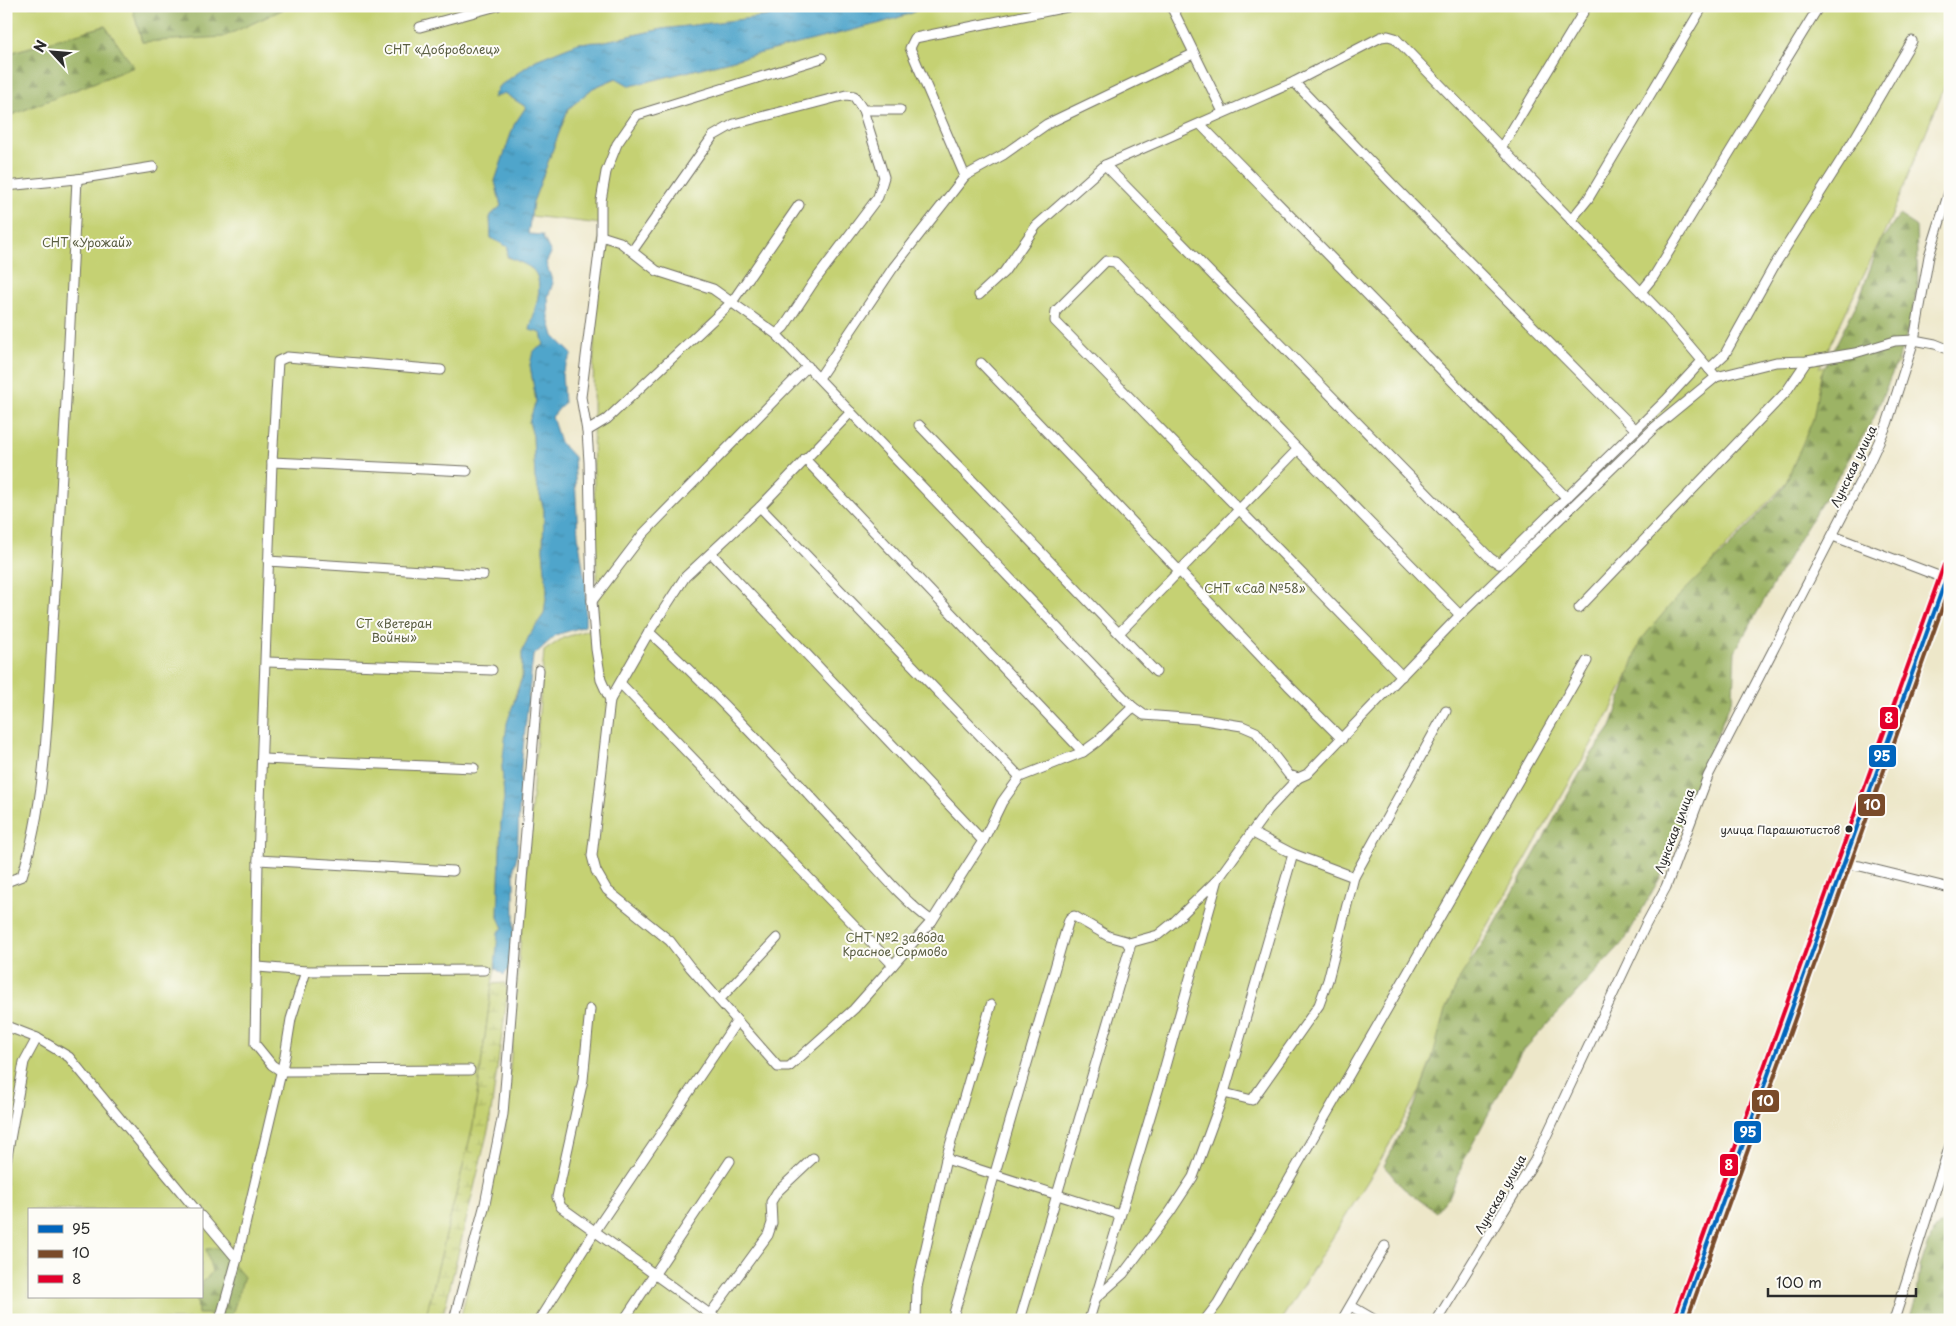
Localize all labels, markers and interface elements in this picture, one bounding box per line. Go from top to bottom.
north arrow [28,28,78,78]
text: N [28,36,52,56]
park label: СНТ «Доброволец» [384,40,500,58]
park label: СНТ «Урожай» [42,233,132,251]
street label: Лунская улица [1825,422,1881,510]
park label: СНТ «Сад №58» [1204,579,1306,597]
park label: СТ «Ветеран Войны» [356,614,432,646]
line badge: 8 [1879,706,1899,730]
text: 8 [1885,707,1894,728]
line badge: 95 [1868,744,1897,768]
text: 95 [1873,745,1891,766]
street label: Лунская улица [1650,786,1699,876]
line badge: 10 [1857,793,1886,817]
text: 10 [1863,794,1881,815]
place label: улица Парашютистов [1721,821,1840,838]
marker: улица Парашютистов [1844,824,1854,834]
park label: СНТ №2 завода Красное Сормово [843,928,948,960]
line badge: 10 [1751,1089,1780,1113]
text: 10 [1756,1090,1774,1111]
line badge: 95 [1733,1120,1762,1144]
text: 95 [1739,1121,1757,1142]
street label: Лунская улица [1470,1151,1530,1237]
line badge: 8 [1719,1153,1739,1177]
text: 8 [1725,1154,1734,1175]
legend [28,1208,202,1298]
text: 95 [72,1216,90,1239]
text: 10 [72,1240,90,1263]
text: 8 [72,1266,81,1289]
scale bar [1768,1266,1916,1298]
text: 100 m [1776,1270,1822,1293]

